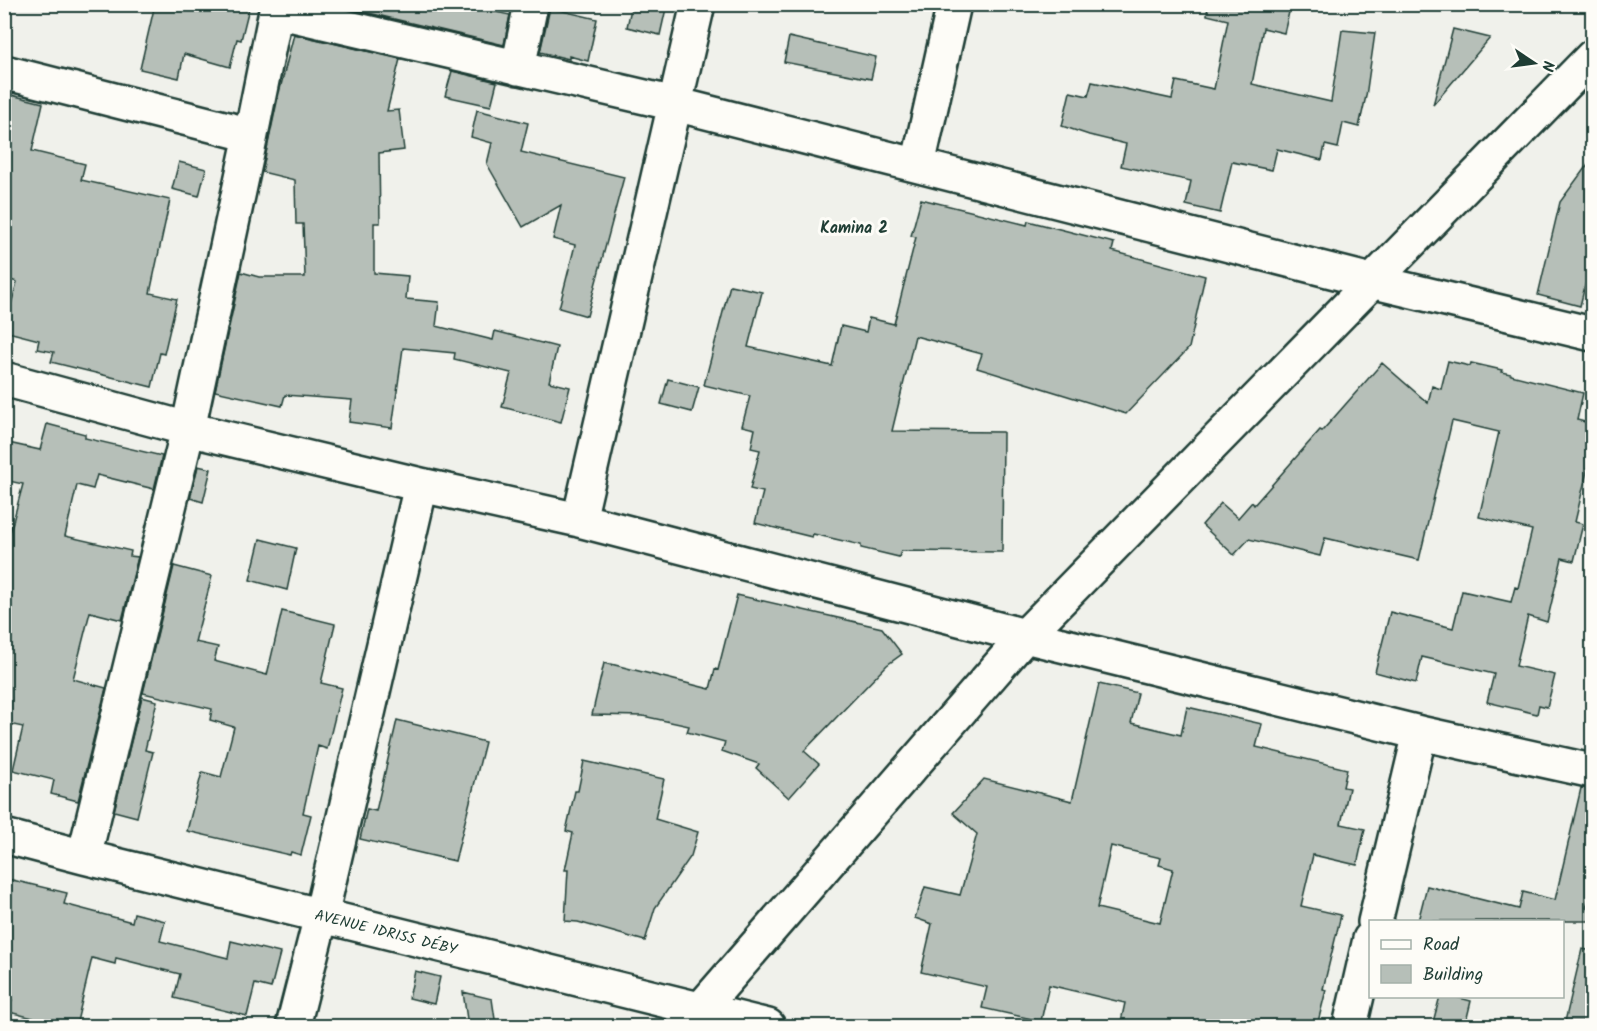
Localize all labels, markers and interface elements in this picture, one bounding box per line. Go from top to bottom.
north arrow [1504,33,1564,93]
text: N [1534,58,1560,74]
district label: Kamina 2 [820,216,888,241]
street label: AVENUE IDRISS DÉBY [312,904,461,963]
legend [1369,920,1564,998]
text: Road [1423,931,1460,960]
text: Building [1423,961,1483,990]

